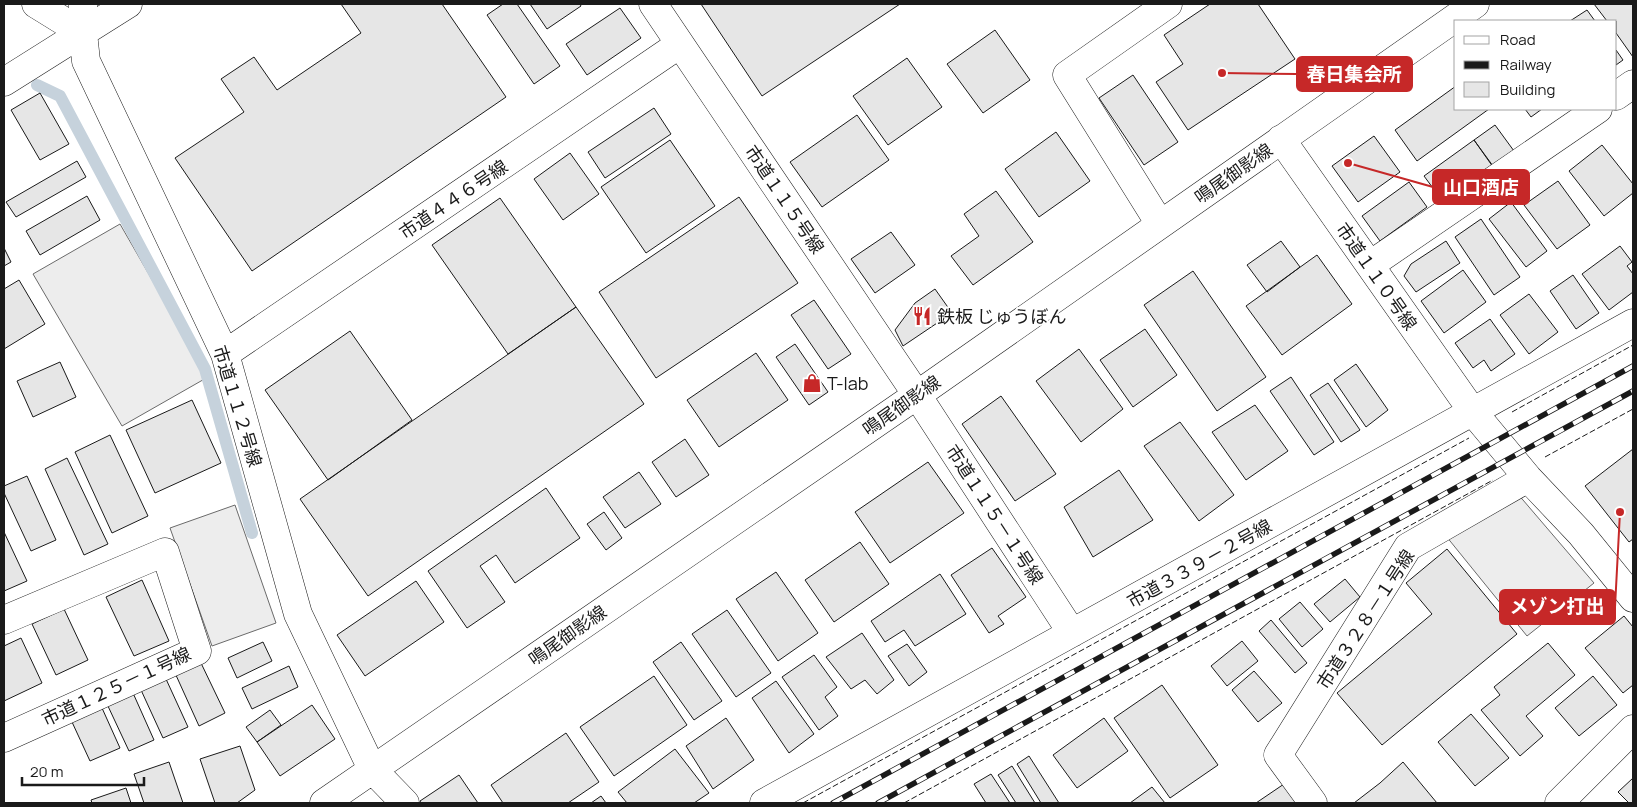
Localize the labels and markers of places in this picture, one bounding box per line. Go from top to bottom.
callout: 春日集会所 [1297,57,1412,91]
callout: 山口酒店 [1433,170,1529,204]
place label: 鉄板 じゅうぼん [937,304,1067,328]
restaurant icon: 鉄板 じゅうぼん [911,305,933,327]
place label: T-lab [827,371,868,395]
shop icon: T-lab [801,372,823,394]
callout: メゾン打出 [1500,590,1615,624]

